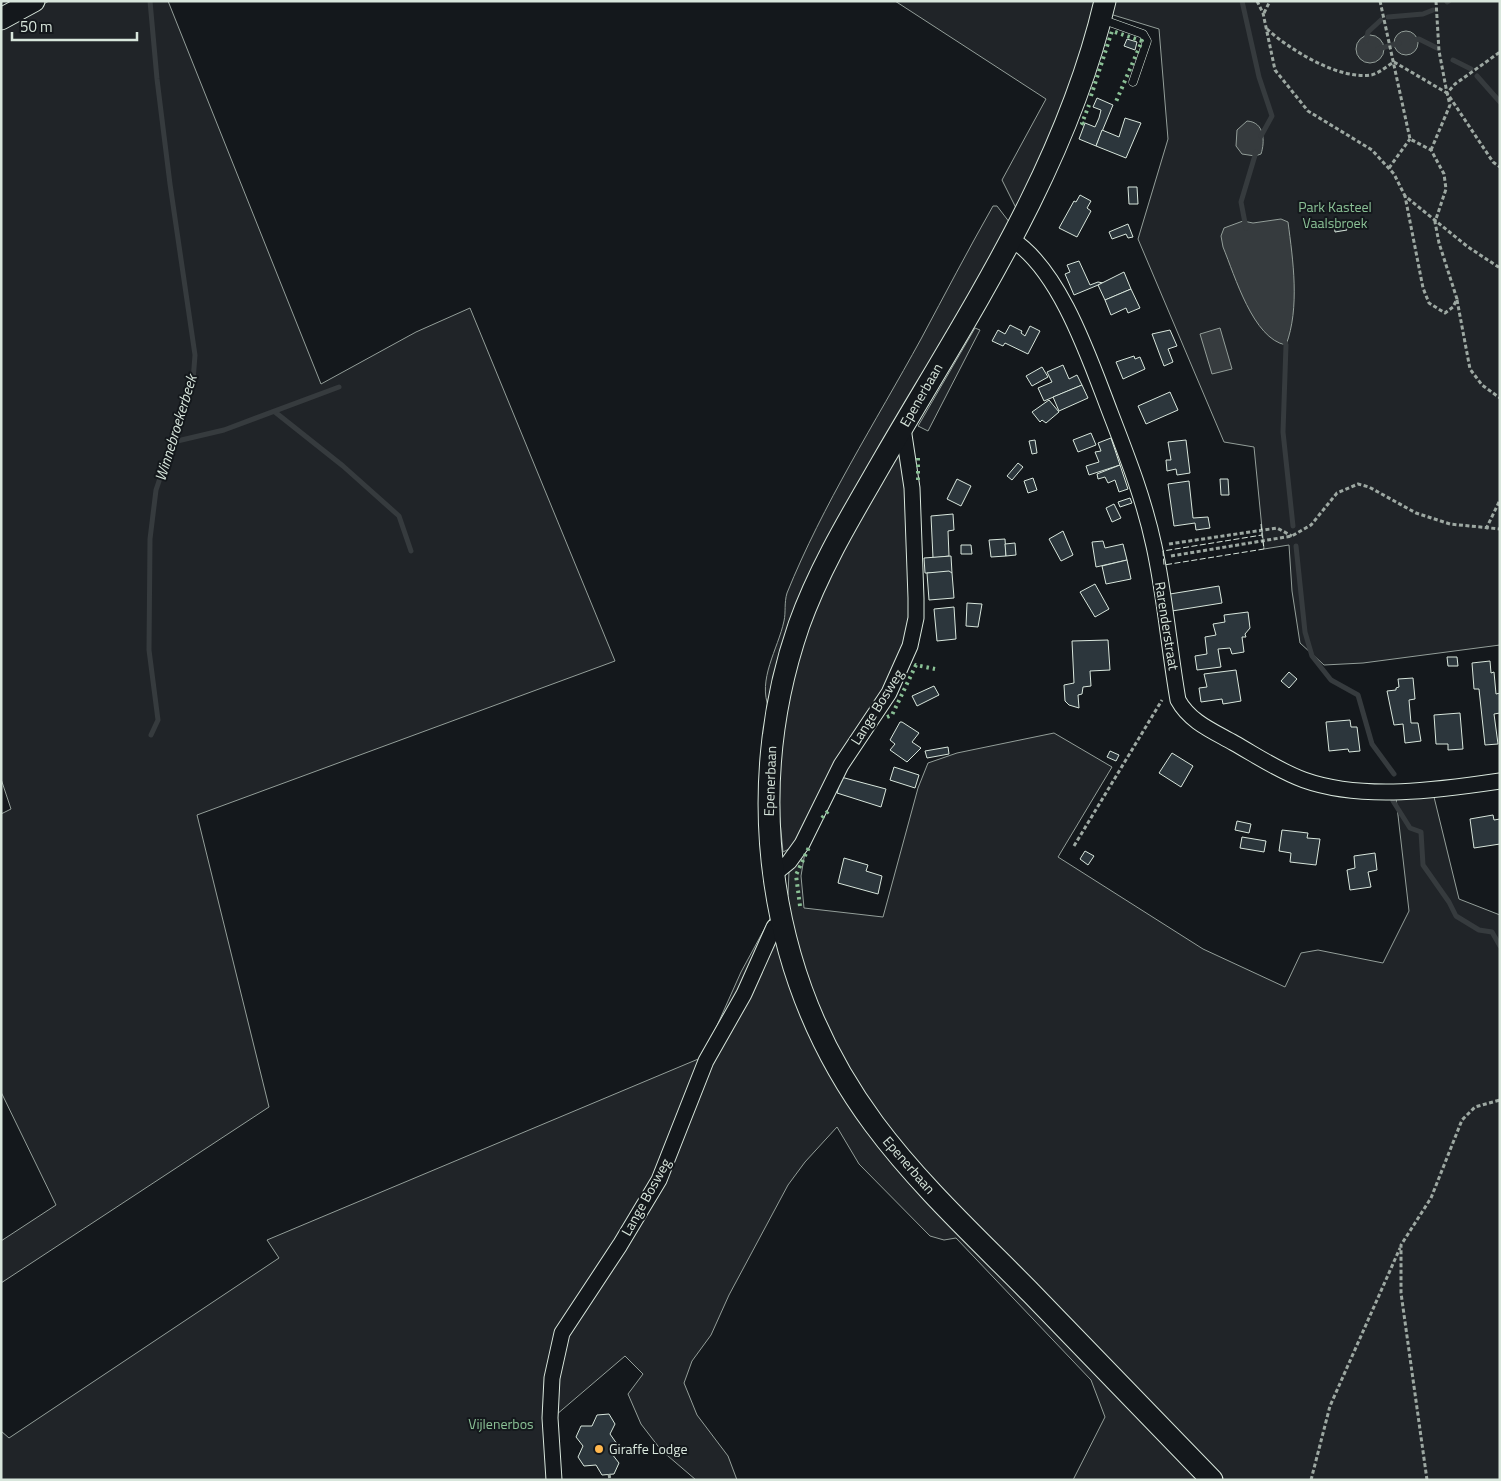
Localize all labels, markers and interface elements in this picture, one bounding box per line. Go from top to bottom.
scale bar [12,10,138,42]
text: 50 m [20,15,53,38]
park label: Park Kasteel Vaalsbroek [1298,196,1372,233]
street label: Epenerbaan [894,359,947,431]
water label: Winnebroekerbeek [148,370,203,484]
street label: Rarenderstraat [1150,580,1185,672]
street label: Lange Bosweg [845,665,908,749]
street label: Epenerbaan [758,745,781,817]
street label: Epenerbaan [878,1131,940,1198]
street label: Lange Bosweg [616,1154,676,1239]
park label: Vijlenerbos [468,1413,534,1434]
place label: Giraffe Lodge [609,1438,688,1459]
marker: Giraffe Lodge [593,1443,605,1455]

